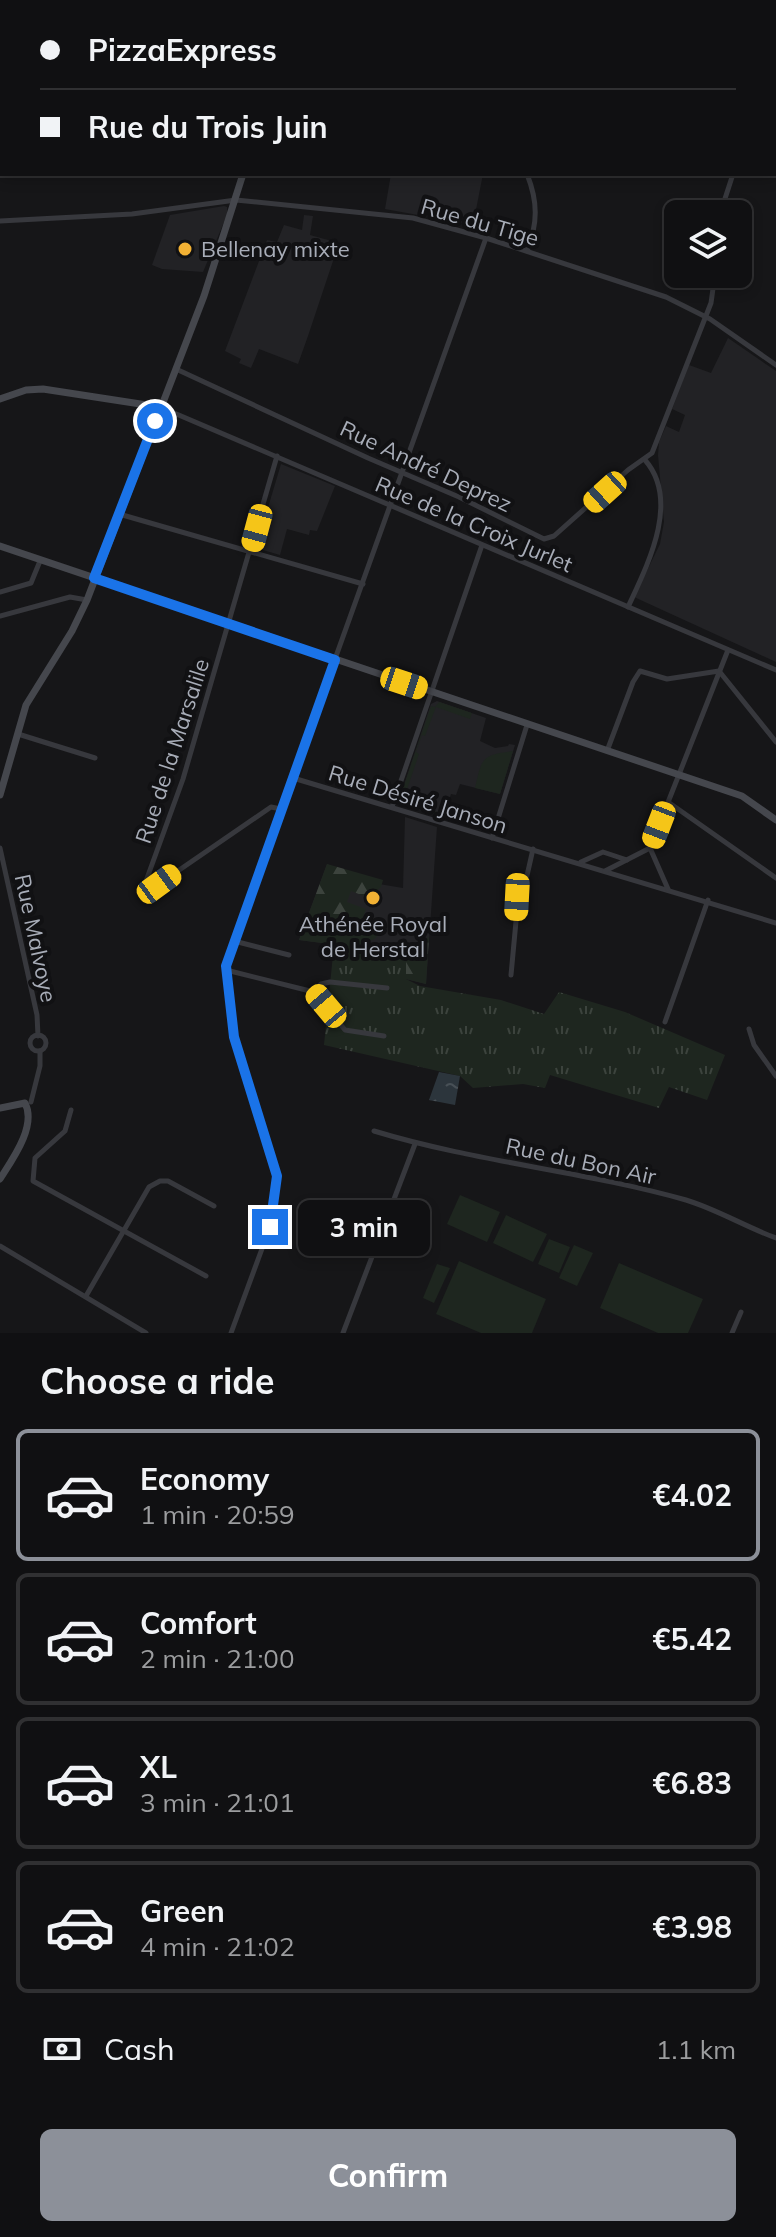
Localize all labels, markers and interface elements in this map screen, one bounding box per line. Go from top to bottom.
text: PizzaExpress [88,31,277,69]
text: Rue du Trois Juin [88,108,328,146]
street label: Rue du Tige [418,192,542,252]
map controls [664,200,752,288]
button: layers [664,200,752,288]
place label: Bellenay mixte [201,235,350,263]
marker: Bellenay mixte [176,240,194,258]
route start [137,403,173,439]
street label: Rue André Deprez [336,414,516,518]
car [579,467,631,517]
street label: Rue de la Croix Jurlet [371,470,577,578]
car [239,502,275,554]
street label: Rue de la Marsalile [129,655,215,847]
car [377,664,431,702]
street label: Rue Désiré Janson [325,759,511,839]
car [639,798,679,852]
car [133,860,185,908]
street label: Rue Malvoye [9,871,63,1005]
car [504,872,530,922]
marker: Athénée Royal de Herstal [364,889,382,907]
place label: Athénée Royal de Herstal [299,910,447,963]
car [301,980,351,1032]
street label: Rue du Bon Air [503,1131,659,1191]
callout: 3 min [298,1199,430,1255]
route end [252,1209,288,1245]
text: 3 min [330,1211,398,1244]
text: Choose a ride [40,1358,274,1403]
icon: car [44,1459,116,1531]
text: Economy [140,1460,269,1498]
text: €4.02 [653,1476,732,1514]
text: 1 min · 20:59 [140,1498,295,1531]
icon: car [44,1603,116,1675]
text: Comfort [140,1604,257,1642]
text: €5.42 [653,1620,732,1658]
text: 2 min · 21:00 [140,1642,295,1675]
icon: car [44,1747,116,1819]
text: XL [140,1748,177,1786]
text: €6.83 [653,1764,732,1802]
text: 3 min · 21:01 [140,1786,295,1819]
icon: car [44,1891,116,1963]
text: Green [140,1892,225,1930]
text: €3.98 [653,1908,732,1946]
text: 4 min · 21:02 [140,1930,295,1963]
icon: cash [40,2027,84,2071]
text: Cash [104,2030,175,2068]
text: 1.1 km [656,2033,736,2066]
button: Confirm [40,2129,736,2221]

